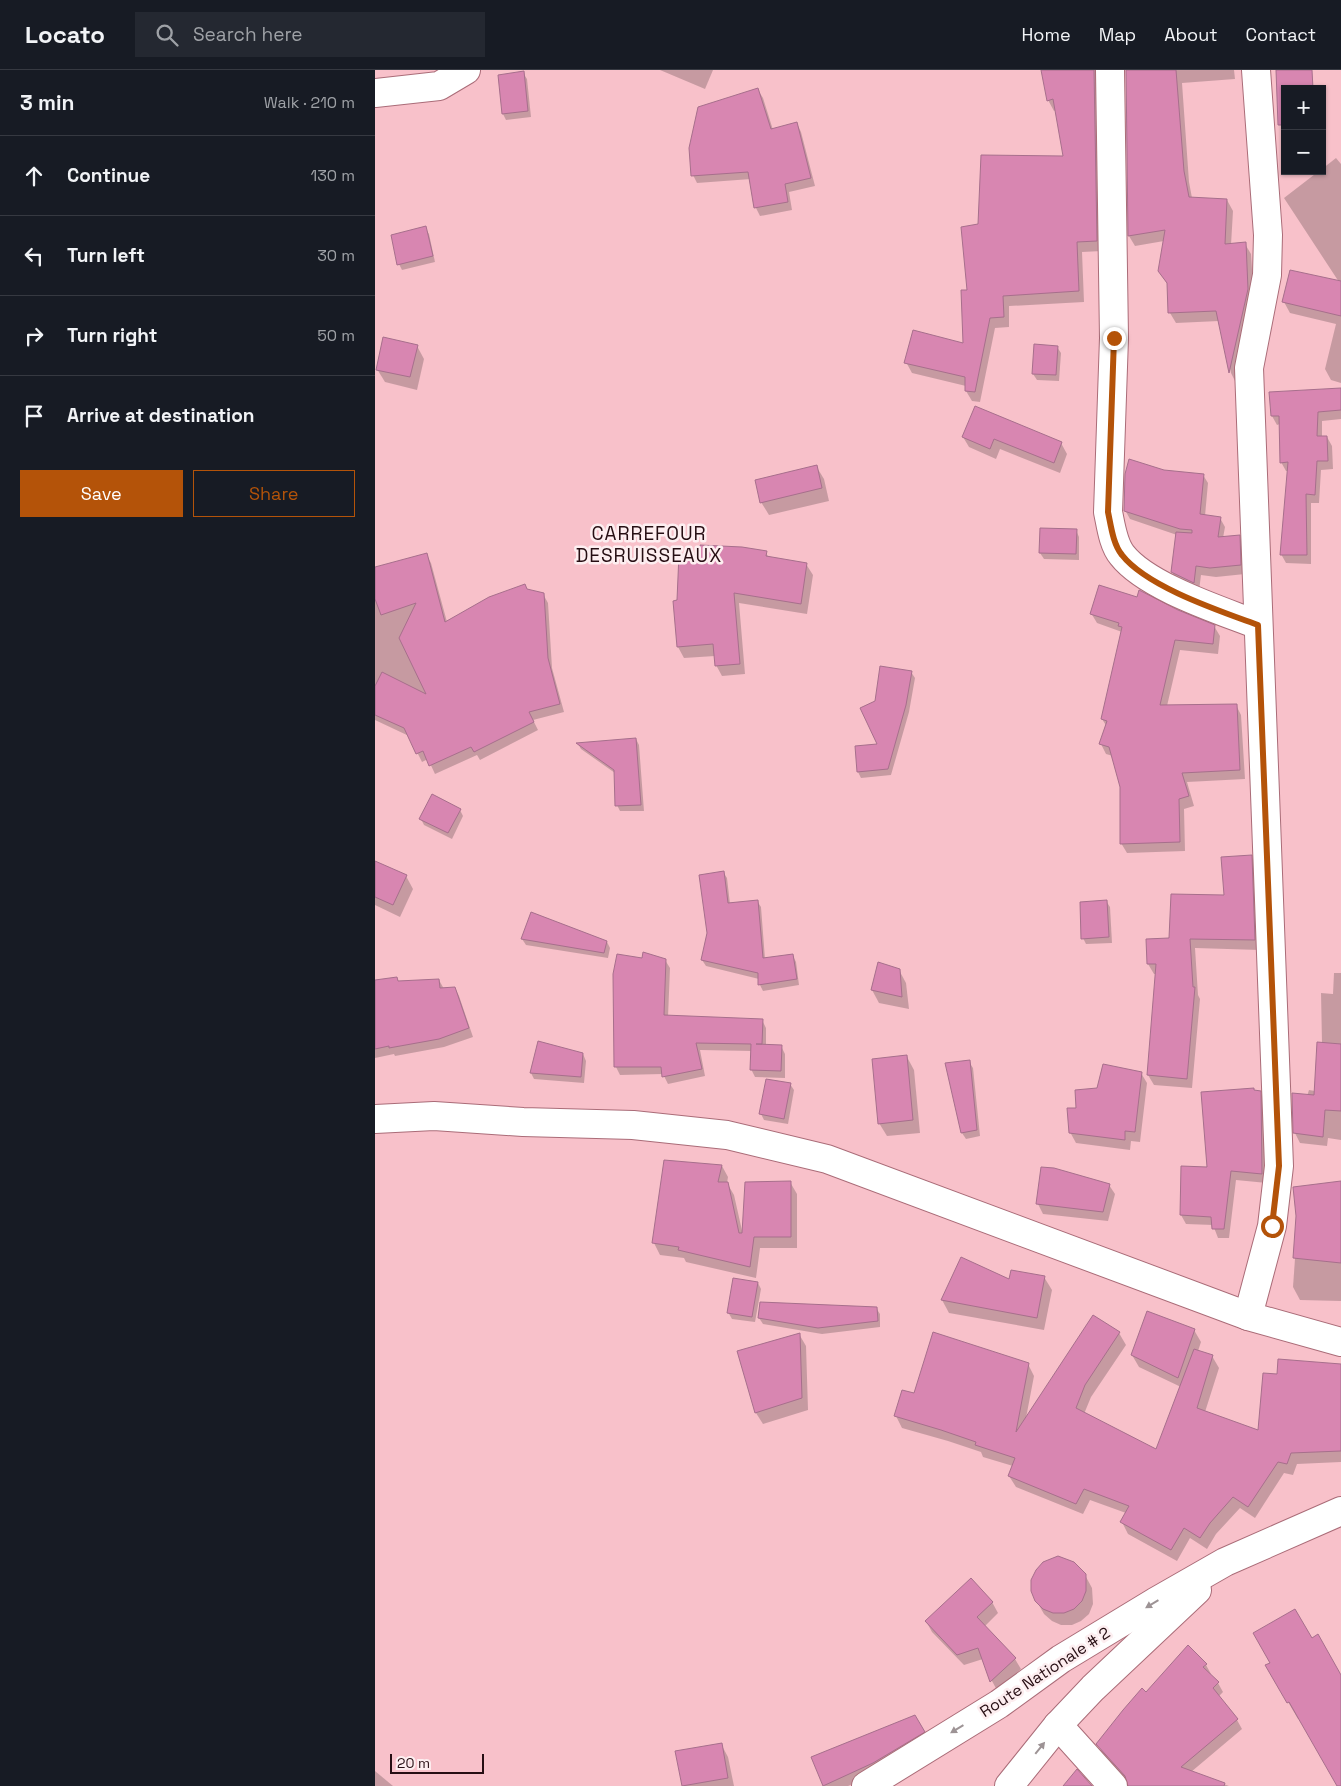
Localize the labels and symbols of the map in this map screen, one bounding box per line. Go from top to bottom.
route end [1103,327,1126,350]
district label: CARREFOUR DESRUISSEAUX [576,521,722,568]
route start [1261,1215,1284,1238]
one-way arrow [1146,1599,1159,1608]
street label: Route Nationale # 2 [976,1622,1114,1722]
one-way arrow [951,1725,964,1734]
one-way arrow [1034,1742,1045,1755]
scale bar [390,1751,484,1774]

